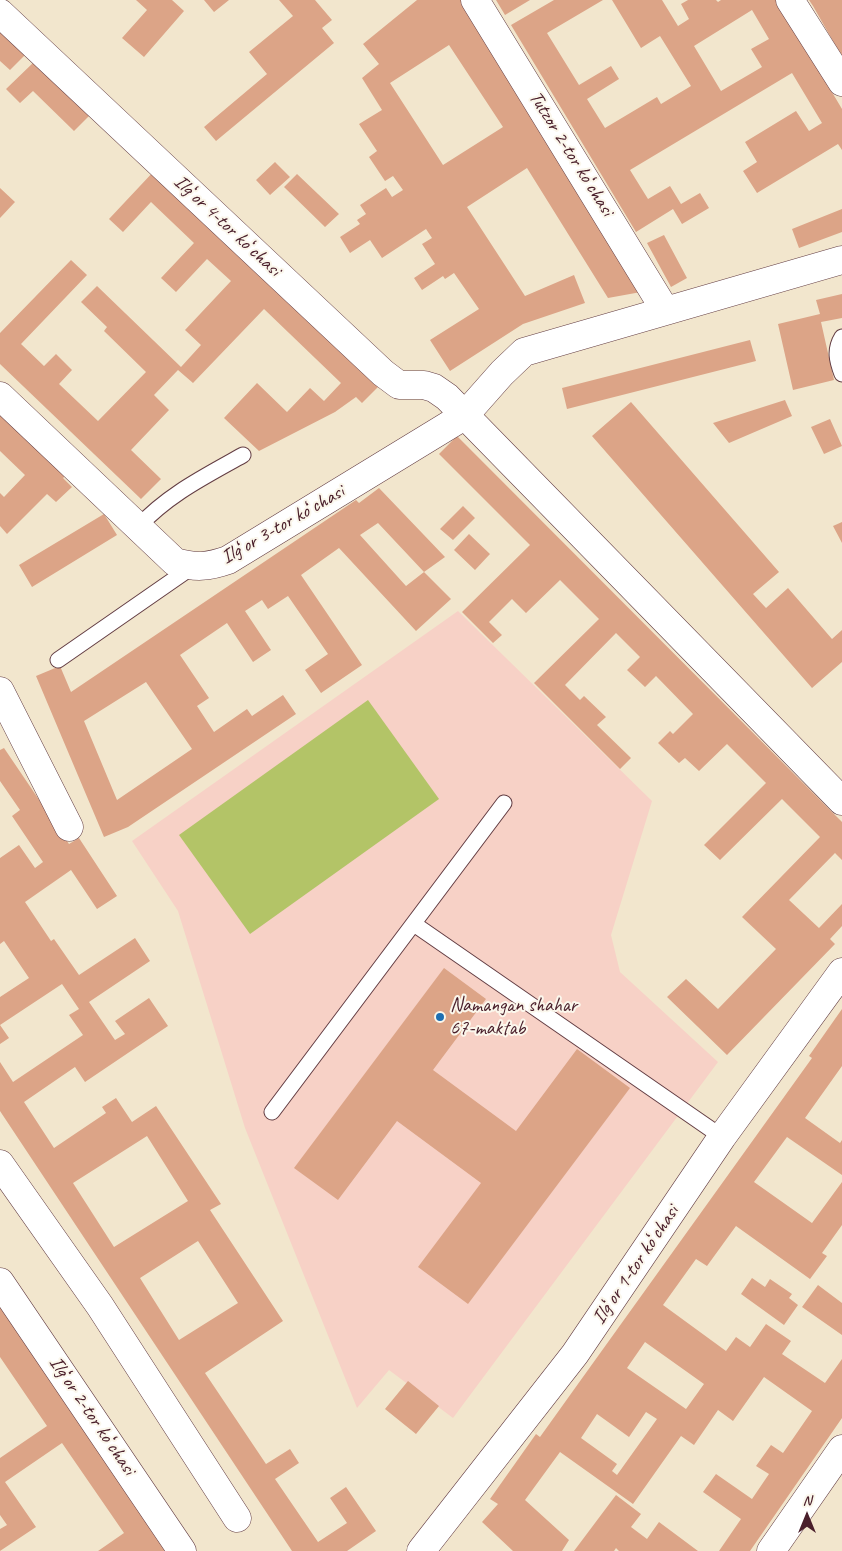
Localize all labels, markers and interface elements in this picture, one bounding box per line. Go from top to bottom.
street label: Tutzor 2-tor koʻchasi [523,87,619,221]
street label: Ilgʻor 4-tor koʻchasi [168,170,286,282]
street label: Ilgʻor 3-tor koʻchasi [217,480,349,570]
place label: Namangan shahar 67-maktab [450,994,577,1041]
marker: Namangan shahar 67-maktab [434,1011,446,1023]
street label: Ilgʻor 1-tor koʻchasi [587,1201,685,1329]
street label: Ilgʻor 2-tor koʻchasi [43,1352,141,1480]
north arrow [782,1491,832,1541]
text: N [803,1492,811,1509]

